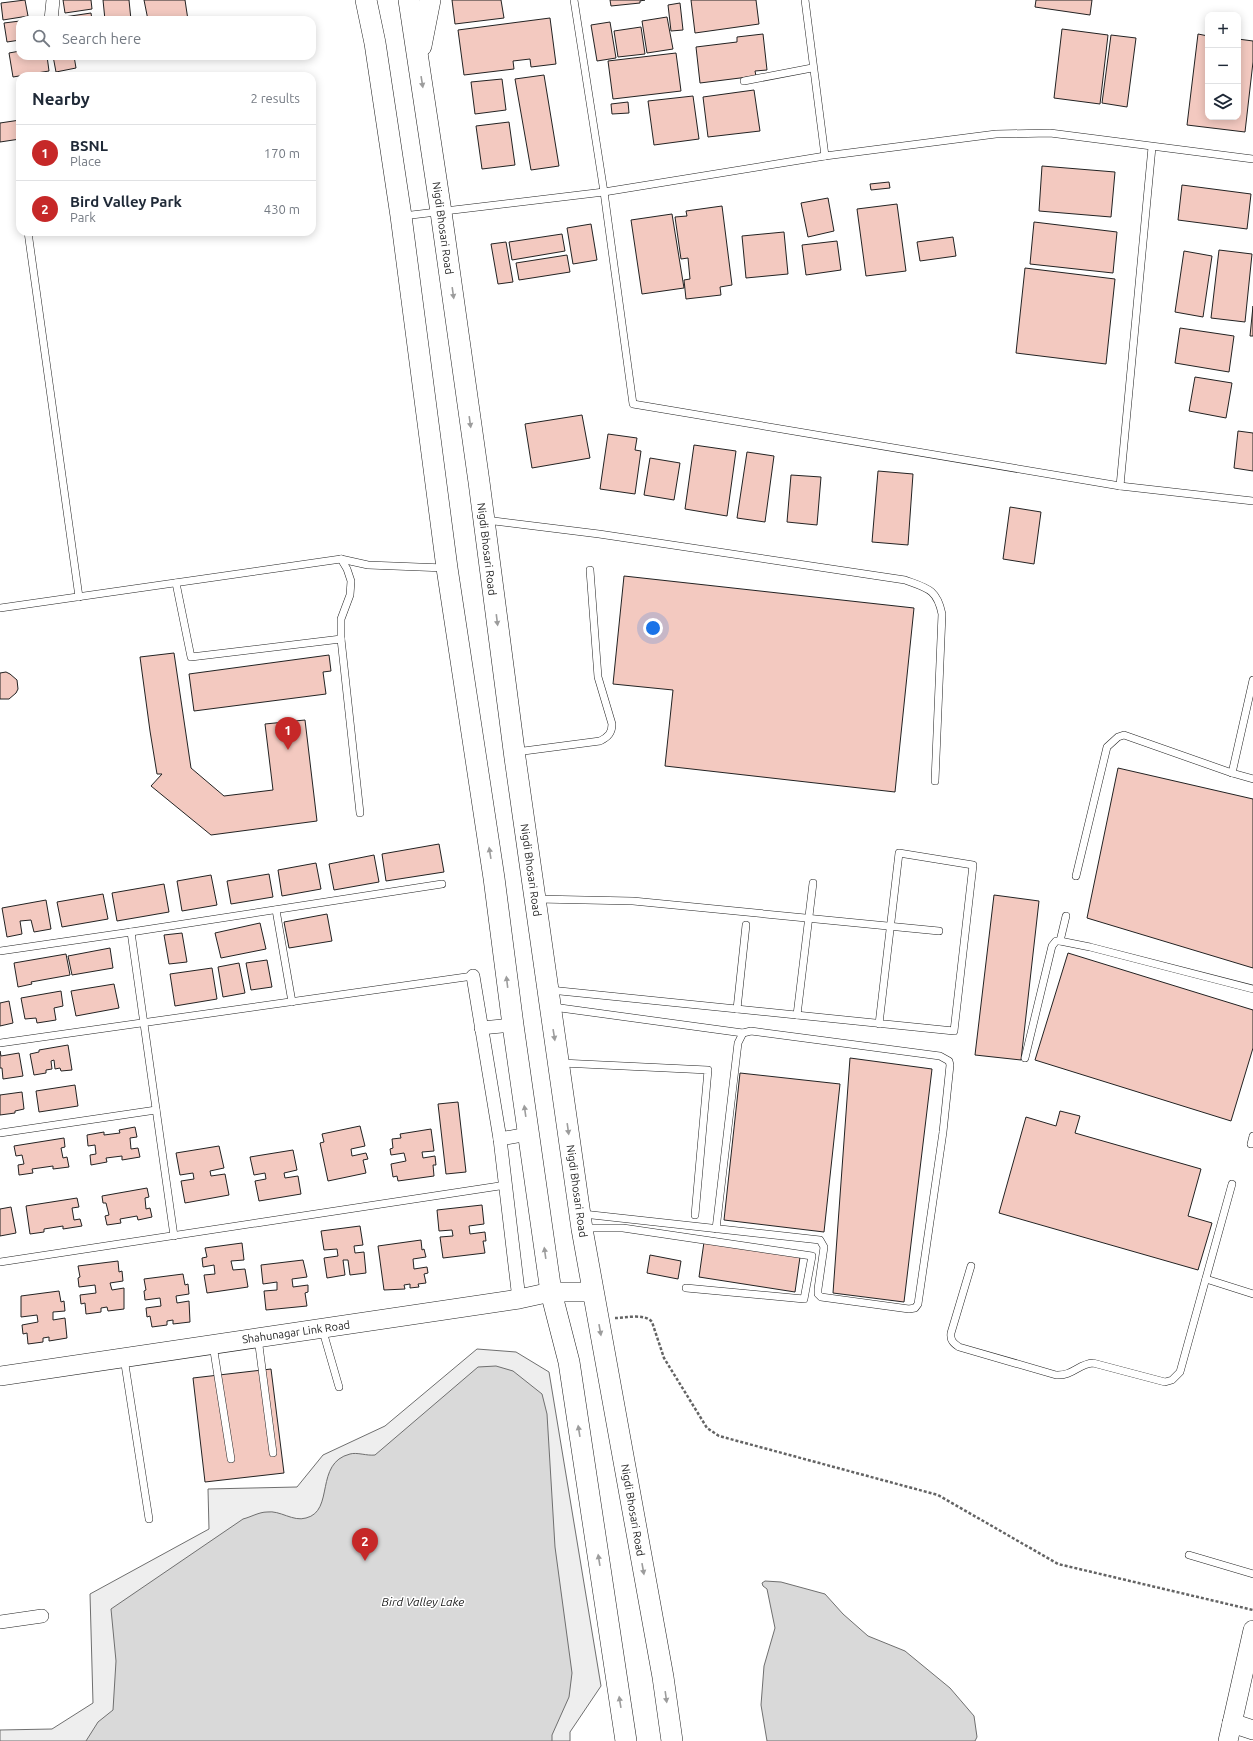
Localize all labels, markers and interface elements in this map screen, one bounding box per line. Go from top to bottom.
map controls [1205,12,1241,120]
button: + [1205,12,1241,48]
search box [16,16,316,60]
icon: search [30,27,52,49]
text: Search here [62,30,141,47]
button: − [1205,48,1241,84]
one-way arrow [419,75,425,88]
button: layers [1205,84,1241,120]
text: Nearby [32,89,90,108]
text: 2 results [250,91,300,105]
text: BSNL [70,137,108,154]
text: 1 [41,146,49,160]
text: 170 m [264,146,300,160]
text: Place [70,154,101,168]
street label: Nigdi Bhosari Road [431,181,455,275]
text: Bird Valley Park [70,193,182,210]
text: 2 [41,202,49,216]
text: 430 m [264,202,300,216]
text: Park [70,210,96,224]
one-way arrow [449,287,456,299]
one-way arrow [467,416,473,428]
street label: Nigdi Bhosari Road [475,502,499,596]
one-way arrow [494,614,500,626]
your location [643,618,663,638]
pin: 1 [275,717,301,750]
street label: Nigdi Bhosari Road [519,823,543,917]
one-way arrow [487,847,493,859]
one-way arrow [504,976,510,988]
one-way arrow [551,1029,557,1041]
one-way arrow [522,1105,528,1117]
one-way arrow [565,1123,571,1135]
street label: Nigdi Bhosari Road [565,1144,589,1238]
one-way arrow [542,1247,548,1259]
street label: Shahunagar Link Road [241,1318,351,1346]
one-way arrow [597,1324,603,1337]
one-way arrow [576,1425,582,1438]
street label: Nigdi Bhosari Road [619,1463,647,1557]
pin: 2 [352,1528,378,1561]
one-way arrow [596,1554,602,1566]
one-way arrow [640,1562,646,1575]
water label: Bird Valley Lake [382,1595,464,1608]
one-way arrow [663,1691,669,1703]
one-way arrow [617,1696,623,1709]

